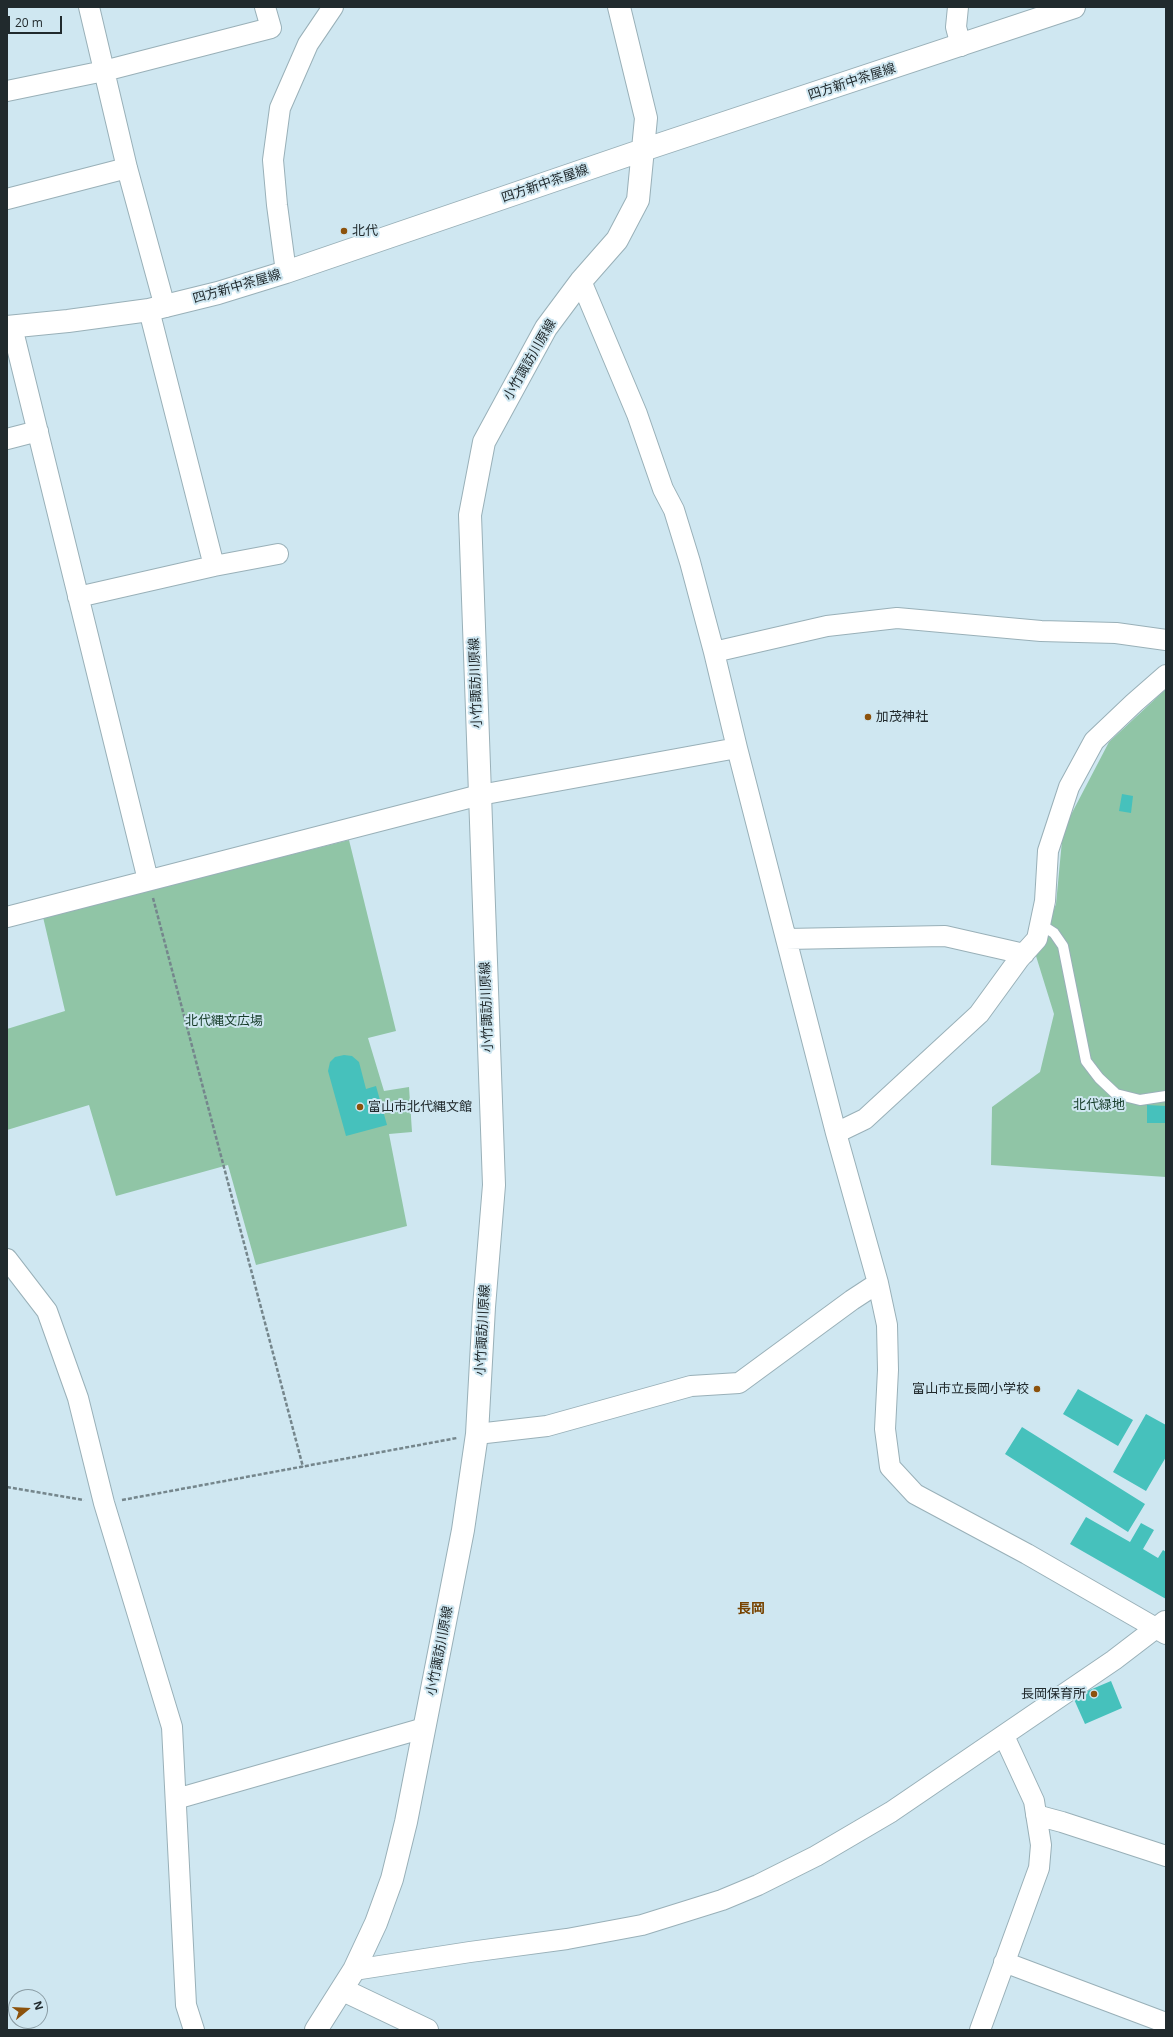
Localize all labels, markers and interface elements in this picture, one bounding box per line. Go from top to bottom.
scale bar [10,8,64,34]
text: 20 m [15,14,43,31]
street label: 四方新中茶屋線 [806,61,898,103]
street label: 四方新中茶屋線 [499,162,591,206]
place label: 北代 [352,223,378,239]
marker: 北代 [339,226,349,236]
street label: 四方新中茶屋線 [191,267,283,307]
street label: 小竹諏訪川原線 [500,317,560,403]
street label: 小竹諏訪川原線 [467,637,485,729]
place label: 加茂神社 [876,709,928,725]
marker: 加茂神社 [863,712,873,722]
street label: 小竹諏訪川原線 [478,961,496,1053]
park label: 北代縄文広場 [185,1013,263,1029]
park label: 北代緑地 [1073,1097,1125,1113]
place label: 富山市北代縄文館 [368,1099,472,1115]
marker: 富山市北代縄文館 [355,1102,365,1112]
street label: 小竹諏訪川原線 [473,1284,493,1376]
place label: 富山市立長岡小学校 [912,1381,1029,1397]
marker: 富山市立長岡小学校 [1032,1384,1042,1394]
district label: 長岡 [737,1601,765,1617]
street label: 小竹諏訪川原線 [424,1605,456,1697]
place label: 長岡保育所 [1021,1686,1086,1702]
marker: 長岡保育所 [1089,1689,1099,1699]
north arrow [8,1989,48,2029]
text: N [30,1999,47,2012]

